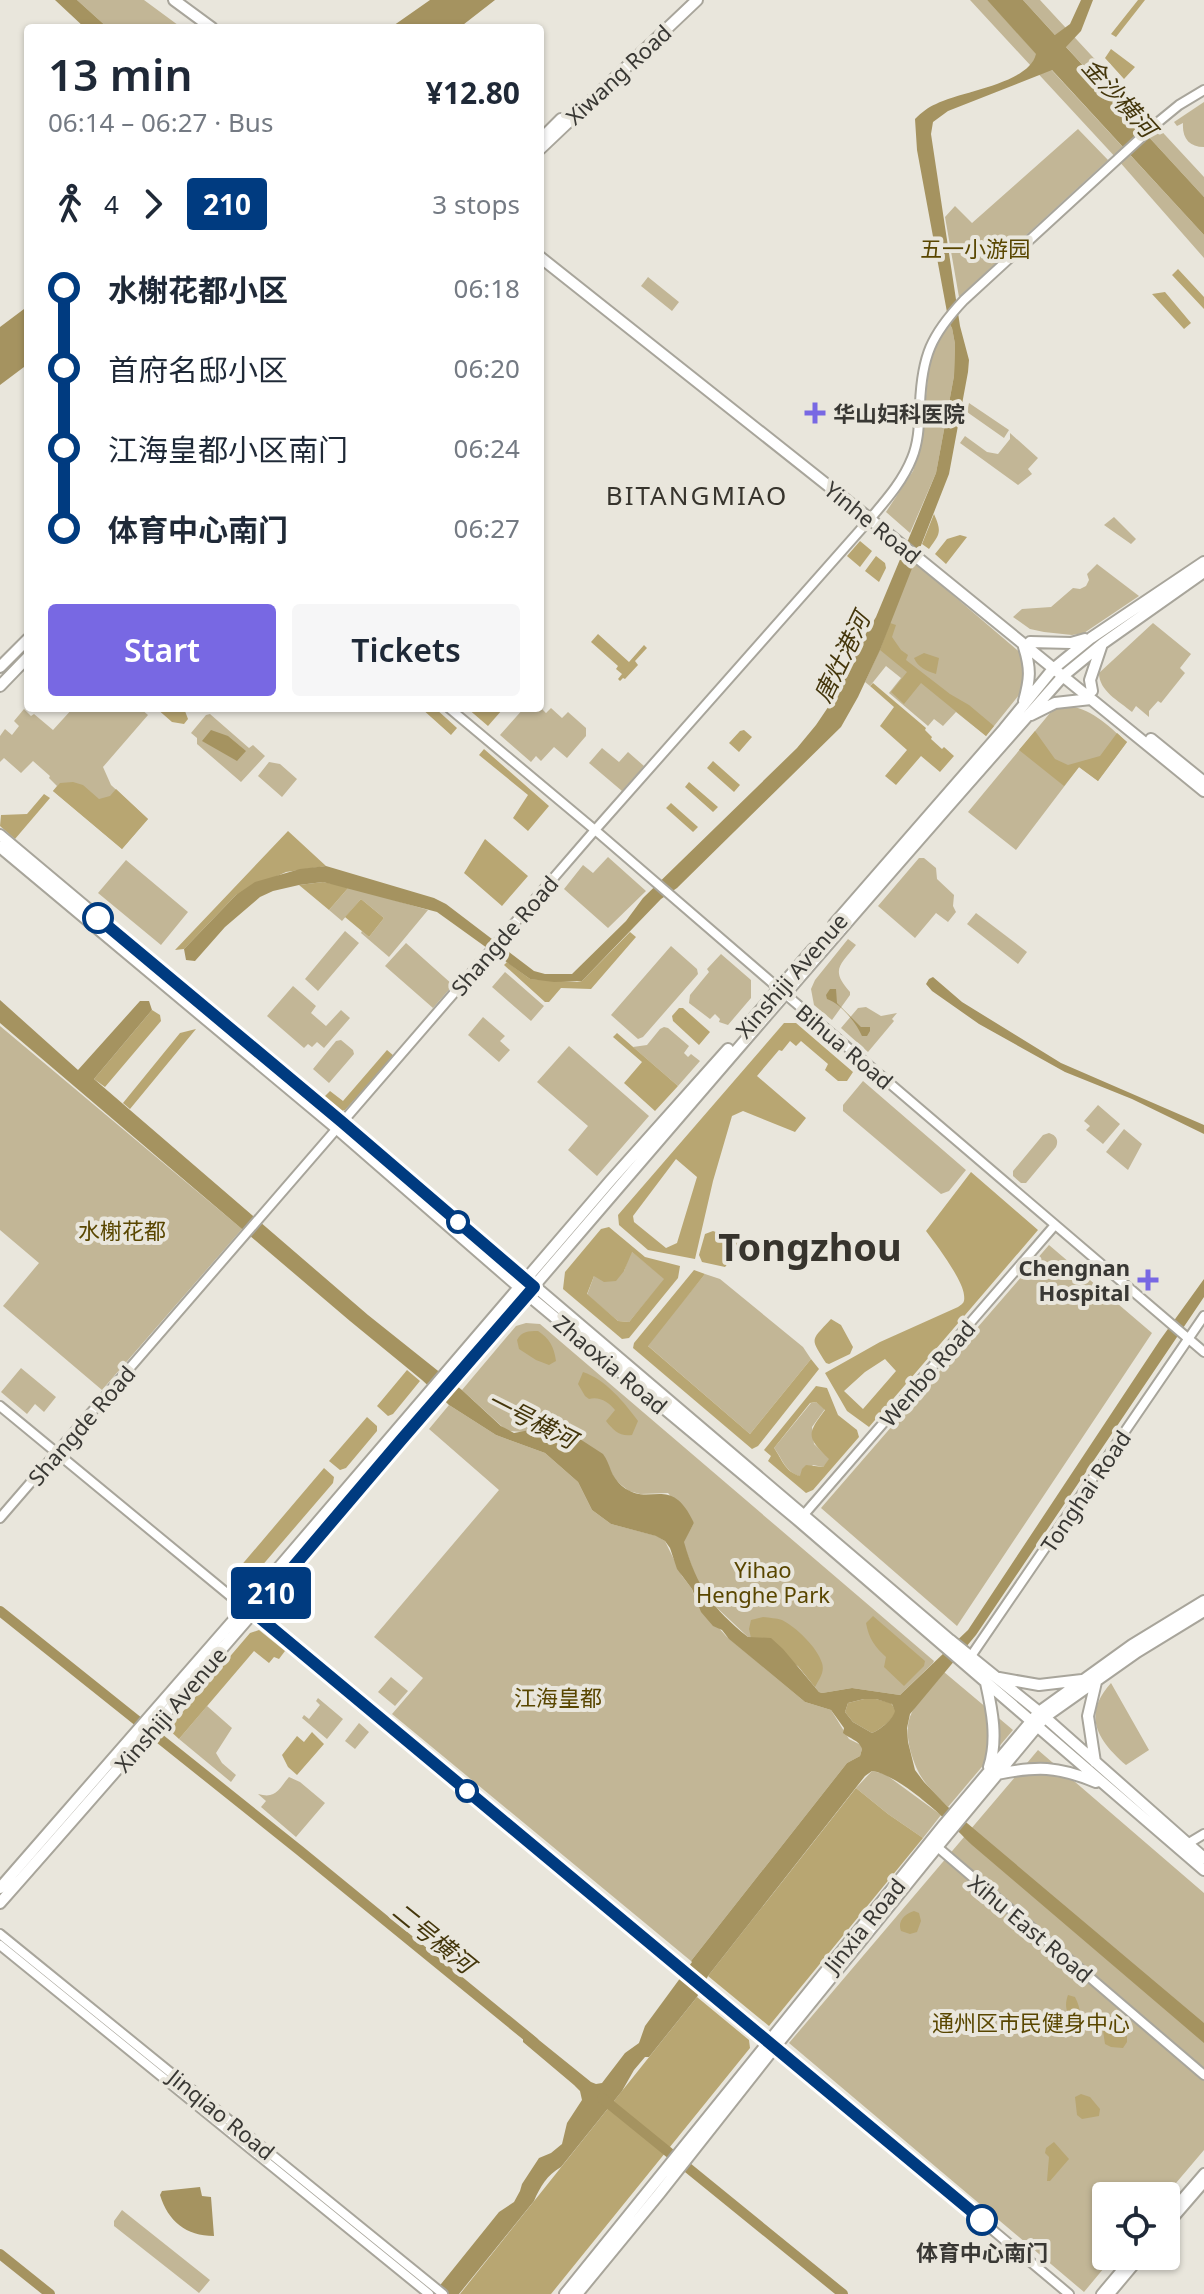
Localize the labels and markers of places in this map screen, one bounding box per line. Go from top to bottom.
place label: 华山妇科医院 [833,398,965,428]
marker: 华山妇科医院 [804,402,826,424]
unlabelled marker [83,903,113,933]
unlabelled marker [447,1211,469,1233]
place label: Chengnan Hospital [1018,1252,1130,1307]
marker: Chengnan Hospital [1137,1269,1159,1291]
unlabelled marker [456,1780,478,1802]
marker: 体育中心南门 [967,2205,997,2235]
place label: 体育中心南门 [916,2237,1048,2267]

